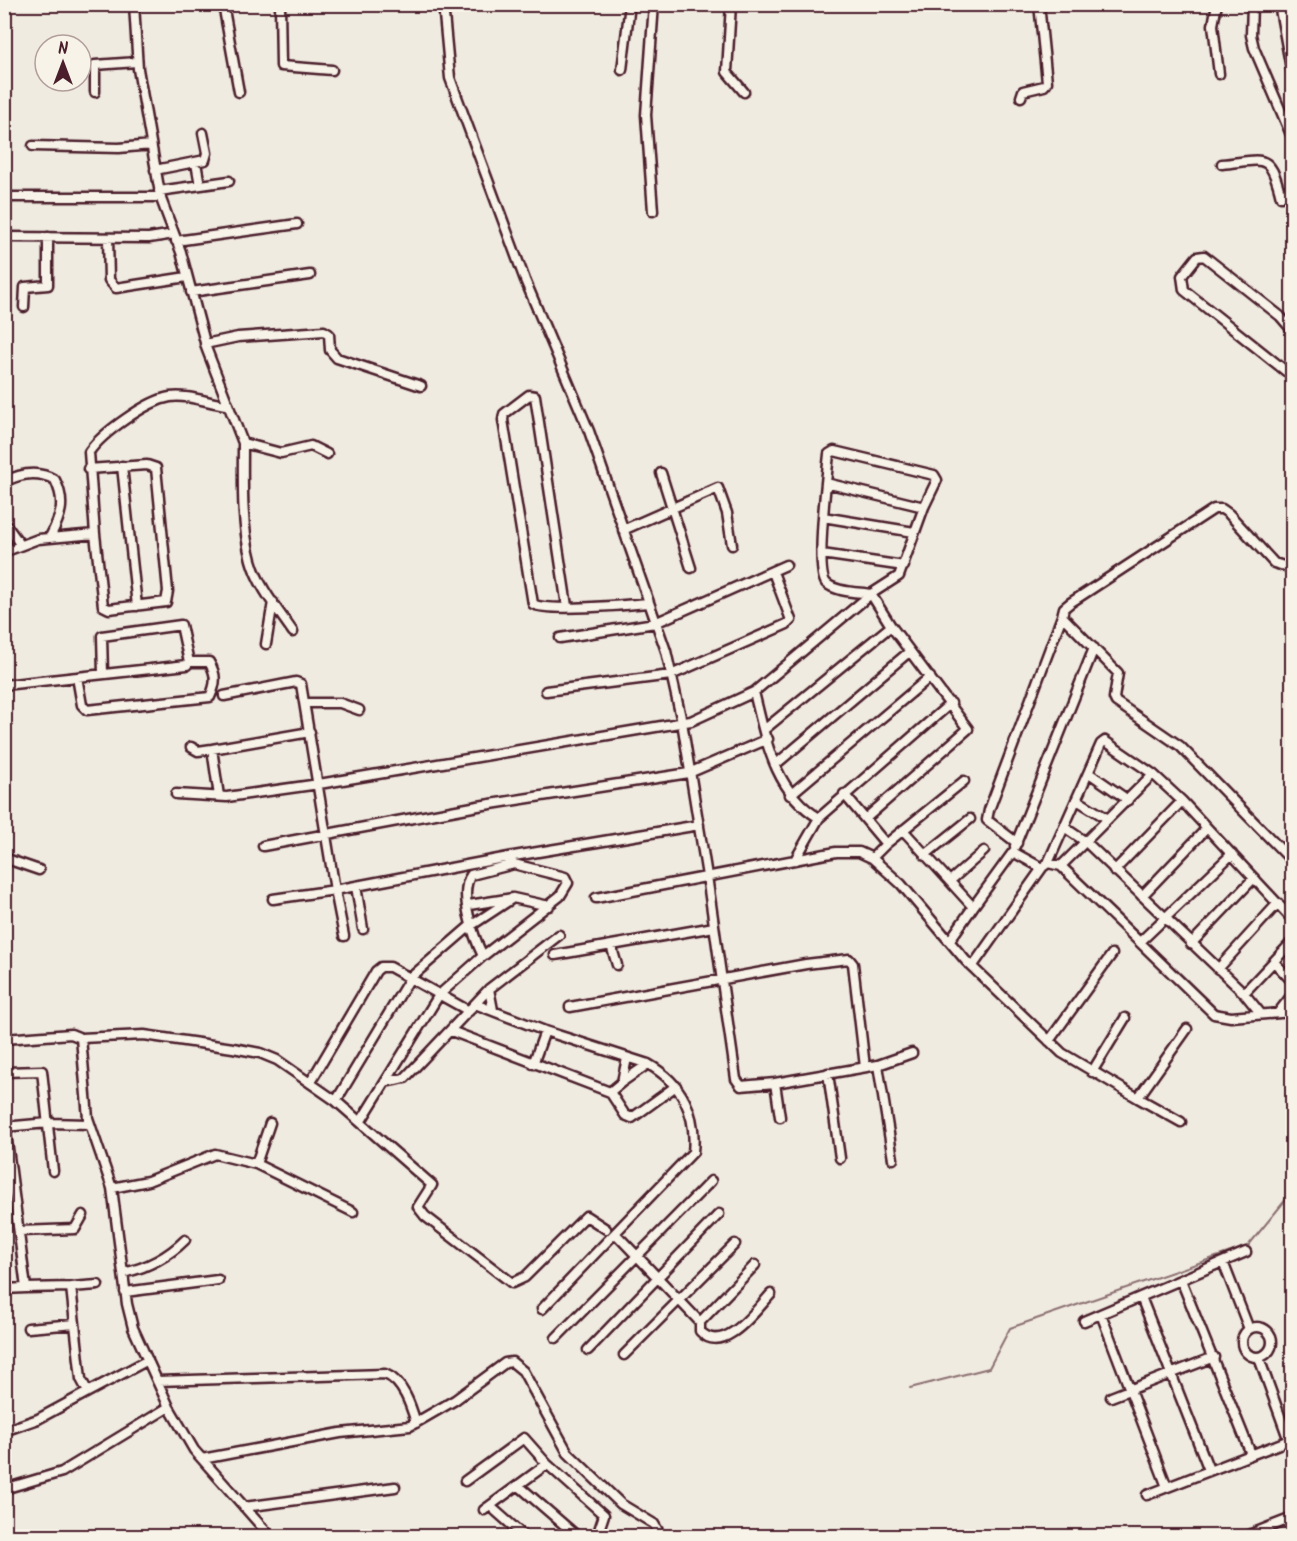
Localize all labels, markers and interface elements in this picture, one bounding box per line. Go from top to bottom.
north arrow [33,33,93,93]
text: N [58,37,68,62]

